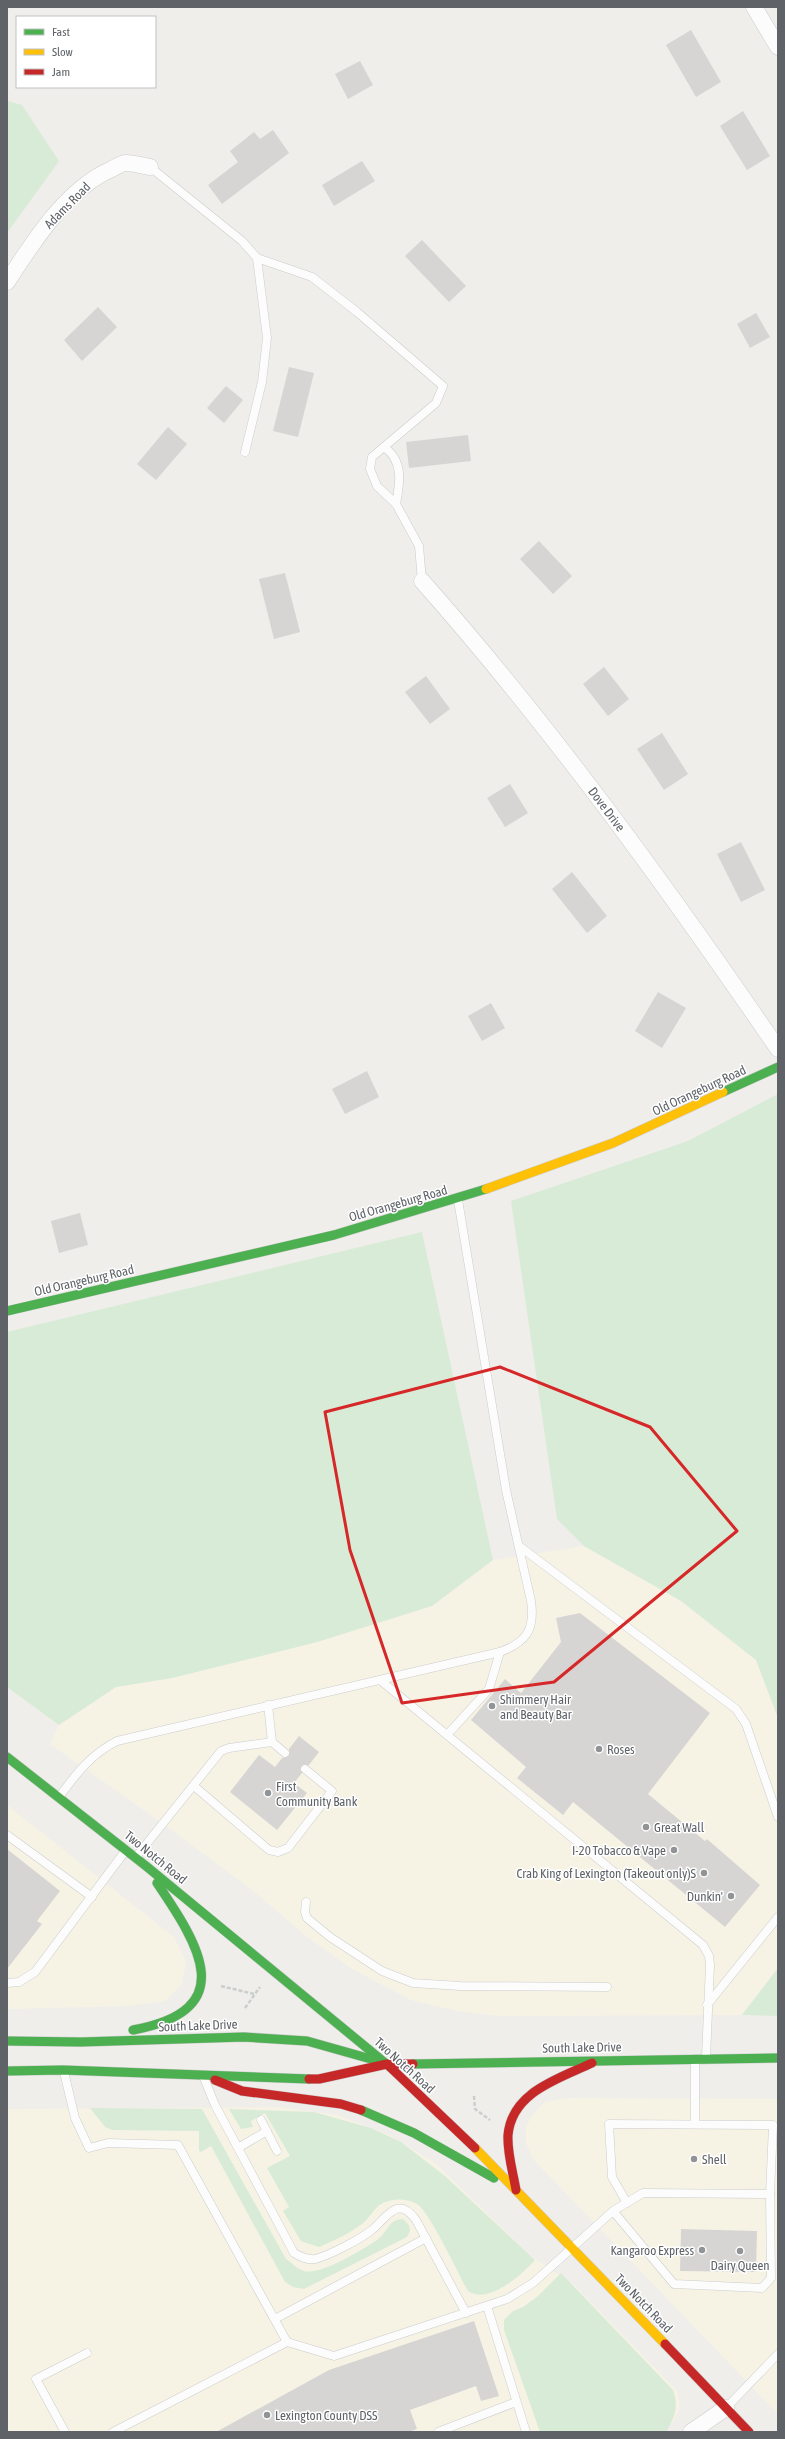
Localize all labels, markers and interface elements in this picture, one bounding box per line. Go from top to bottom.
legend [16,16,156,88]
text: Fast [52,25,70,39]
text: Slow [52,45,73,59]
text: Jam [52,65,70,79]
street label: Adams Road [41,179,94,232]
street label: Dove Drive [585,784,628,834]
street label: Old Orangeburg Road [650,1062,748,1119]
street label: Old Orangeburg Road [347,1182,449,1225]
street label: Old Orangeburg Road [33,1262,135,1299]
place label: Shimmery Hair and Beauty Bar [500,1692,572,1722]
marker: Shimmery Hair and Beauty Bar [487,1701,497,1711]
place label: Roses [607,1742,635,1757]
marker: Roses [594,1744,604,1754]
place label: First Community Bank [276,1779,358,1809]
marker: First Community Bank [263,1788,273,1798]
place label: Great Wall [654,1820,705,1835]
marker: Great Wall [641,1822,651,1832]
street label: Two Notch Road [122,1828,190,1887]
place label: I-20 Tobacco & Vape [572,1843,666,1858]
marker: I-20 Tobacco & Vape [669,1845,679,1855]
place label: Crab King of Lexington (Takeout only)S [516,1866,697,1881]
marker: Crab King of Lexington (Takeout only)S [699,1868,709,1878]
place label: Dunkin' [687,1889,723,1904]
marker: Dunkin' [726,1891,736,1901]
street label: South Lake Drive [158,2017,238,2034]
street label: Two Notch Road [371,2034,438,2096]
street label: South Lake Drive [542,2039,622,2056]
place label: Shell [702,2152,727,2167]
marker: Shell [689,2154,699,2164]
place label: Kangaroo Express [610,2243,694,2258]
marker: Kangaroo Express [697,2245,707,2255]
marker: Dairy Queen [735,2246,745,2256]
place label: Dairy Queen [710,2258,770,2273]
street label: Two Notch Road [612,2271,675,2336]
place label: Lexington County DSS [275,2408,378,2423]
marker: Lexington County DSS [262,2410,272,2420]

